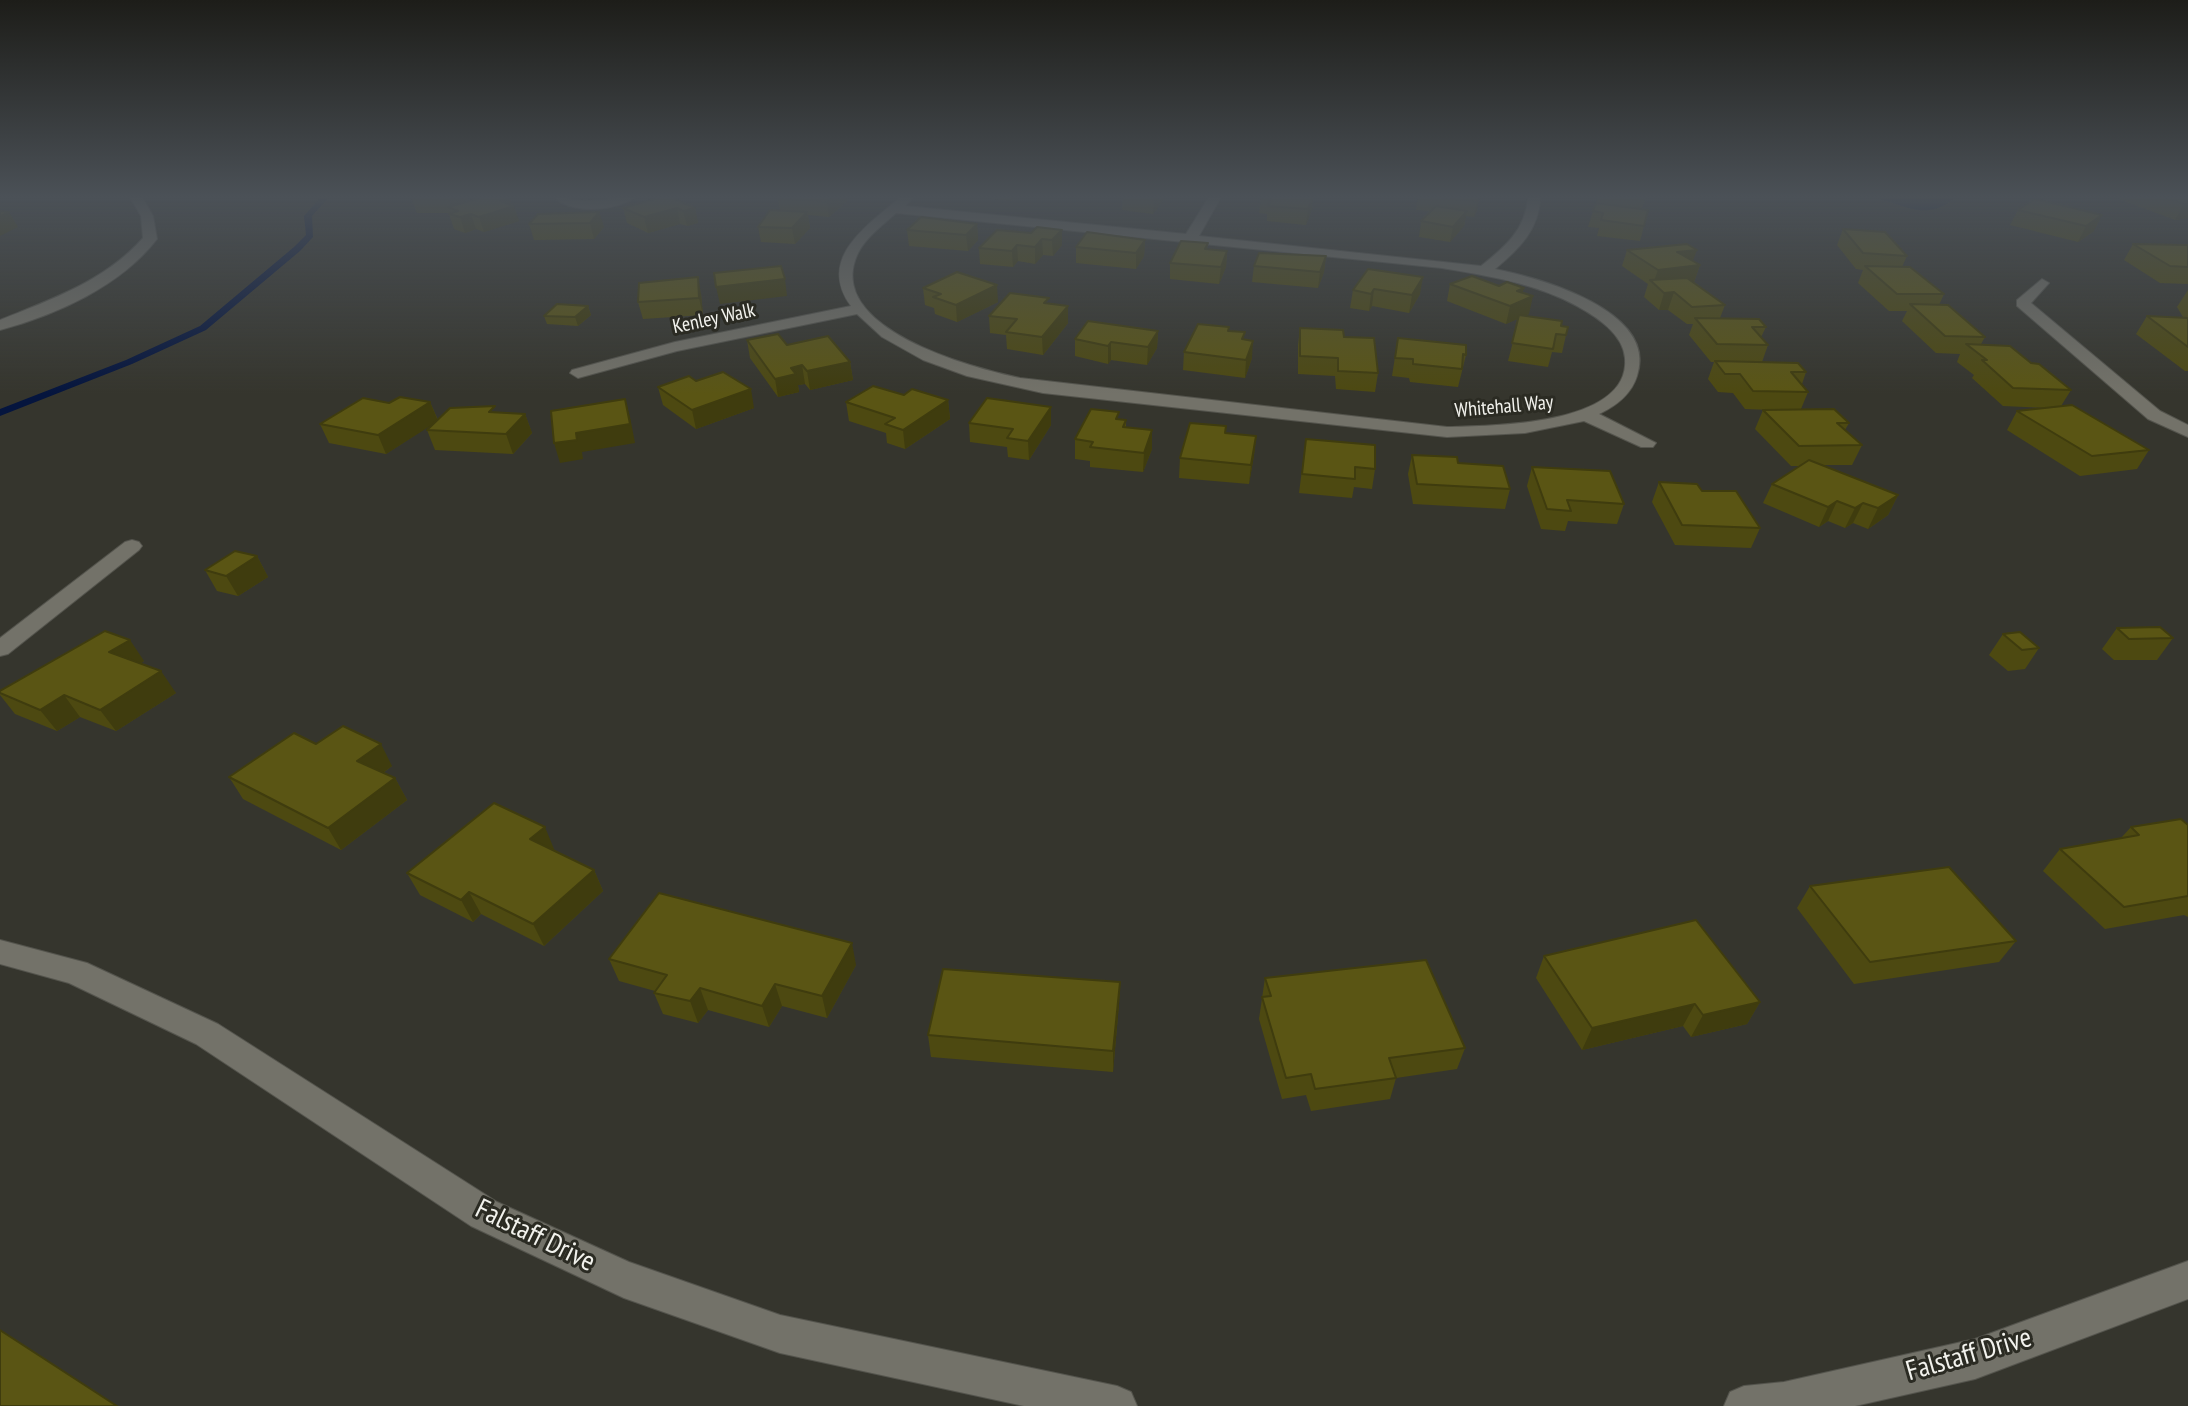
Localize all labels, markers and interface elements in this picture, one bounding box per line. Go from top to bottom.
street label: Kenley Walk [671,299,757,339]
street label: Whitehall Way [1454,391,1554,423]
street label: Falstaff Drive [470,1193,600,1279]
street label: Falstaff Drive [1902,1321,2036,1389]

